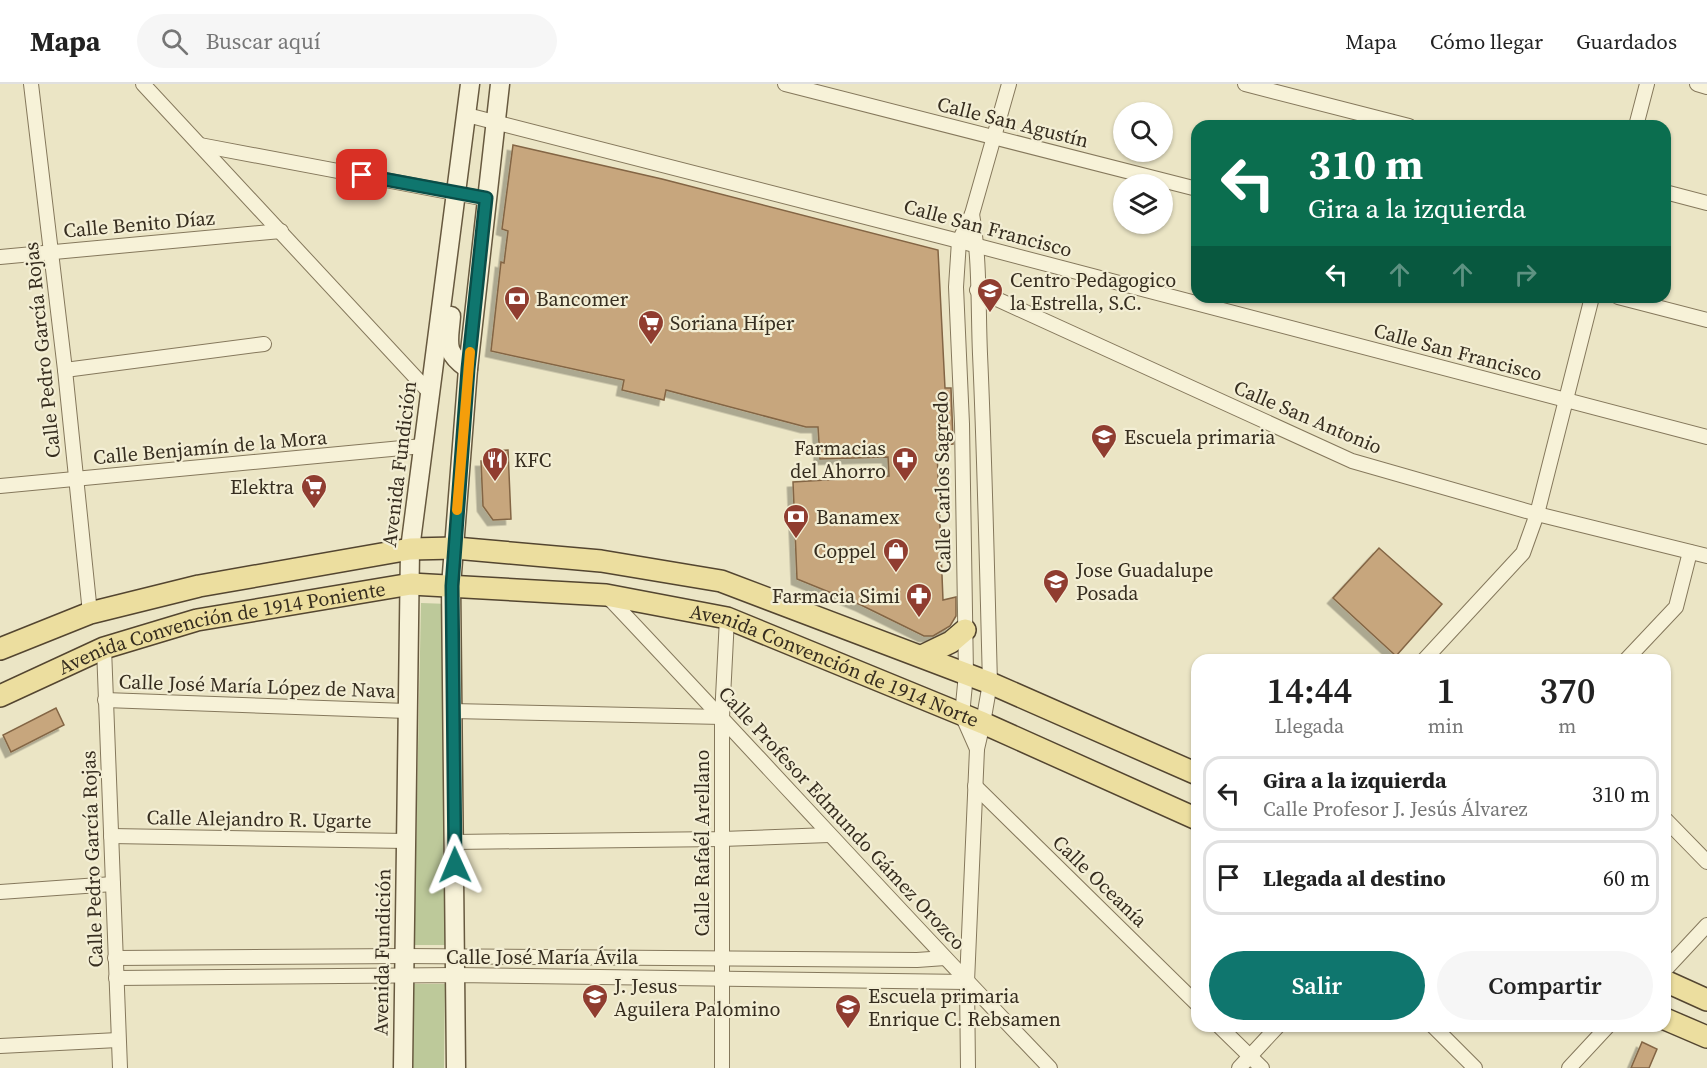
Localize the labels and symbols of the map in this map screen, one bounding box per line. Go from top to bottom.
street label: Calle San Agustín [934,90,1092,154]
pin [336,149,387,200]
street label: Calle San Francisco [901,192,1075,264]
street label: Calle Benito Díaz [62,203,216,245]
street label: Calle Pedro García Rojas [17,241,67,459]
place label: Centro Pedagogico la Estrella, S.C. [1010,266,1176,317]
school or university icon: Centro Pedagogico la Estrella, S.C. [975,276,1005,314]
bank icon: Bancomer [502,284,532,322]
place label: Bancomer [536,285,629,313]
supermarket icon: Soriana Híper [636,308,666,346]
place label: Soriana Híper [670,309,795,337]
street label: Calle San Francisco [1371,316,1545,388]
street label: Calle San Antonio [1230,373,1386,461]
street label: Avenida Fundición [375,379,423,549]
street label: Calle Carlos Sagredo [926,391,958,573]
school or university icon: Escuela primaria [1089,422,1119,460]
street label: Calle Benjamín de la Mora [92,423,329,471]
place label: Escuela primaria [1124,423,1276,451]
place label: Farmacias del Ahorro [790,434,886,485]
restaurant icon: KFC [480,445,510,483]
pharmacy icon: Farmacias del Ahorro [890,445,920,483]
place label: KFC [514,446,551,474]
supermarket icon: Elektra [299,472,329,510]
place label: Elektra [230,473,295,501]
bank icon: Banamex [781,502,811,540]
place label: Banamex [816,503,900,531]
shop icon: Coppel [881,536,911,574]
place label: Coppel [814,537,876,565]
place label: Jose Guadalupe Posada [1075,556,1213,607]
school or university icon: Jose Guadalupe Posada [1041,567,1071,605]
street label: Avenida Convención de 1914 Poniente [54,575,388,681]
pharmacy icon: Farmacia Simi [904,581,934,619]
place label: Farmacia Simi [772,582,900,610]
street label: Avenida Convención de 1914 Norte [688,597,983,734]
street label: Calle José María López de Nava [118,667,397,705]
street label: Calle Profesor Edmundo Gámez Orozco [712,680,972,956]
street label: Calle Rafaél Arellano [688,749,716,937]
street label: Calle Pedro García Rojas [74,750,110,968]
street label: Calle Alejandro R. Ugarte [146,803,372,835]
street label: Calle Oceanía [1046,829,1154,934]
position arrow [423,833,487,897]
street label: Avenida Fundición [367,868,397,1036]
street label: Calle José María Ávila [446,943,639,971]
place label: J. Jesus Aguilera Palomino [613,972,780,1023]
school or university icon: J. Jesus Aguilera Palomino [580,982,610,1020]
place label: Escuela primaria Enrique C. Rebsamen [868,982,1061,1033]
school or university icon: Escuela primaria Enrique C. Rebsamen [833,992,863,1030]

